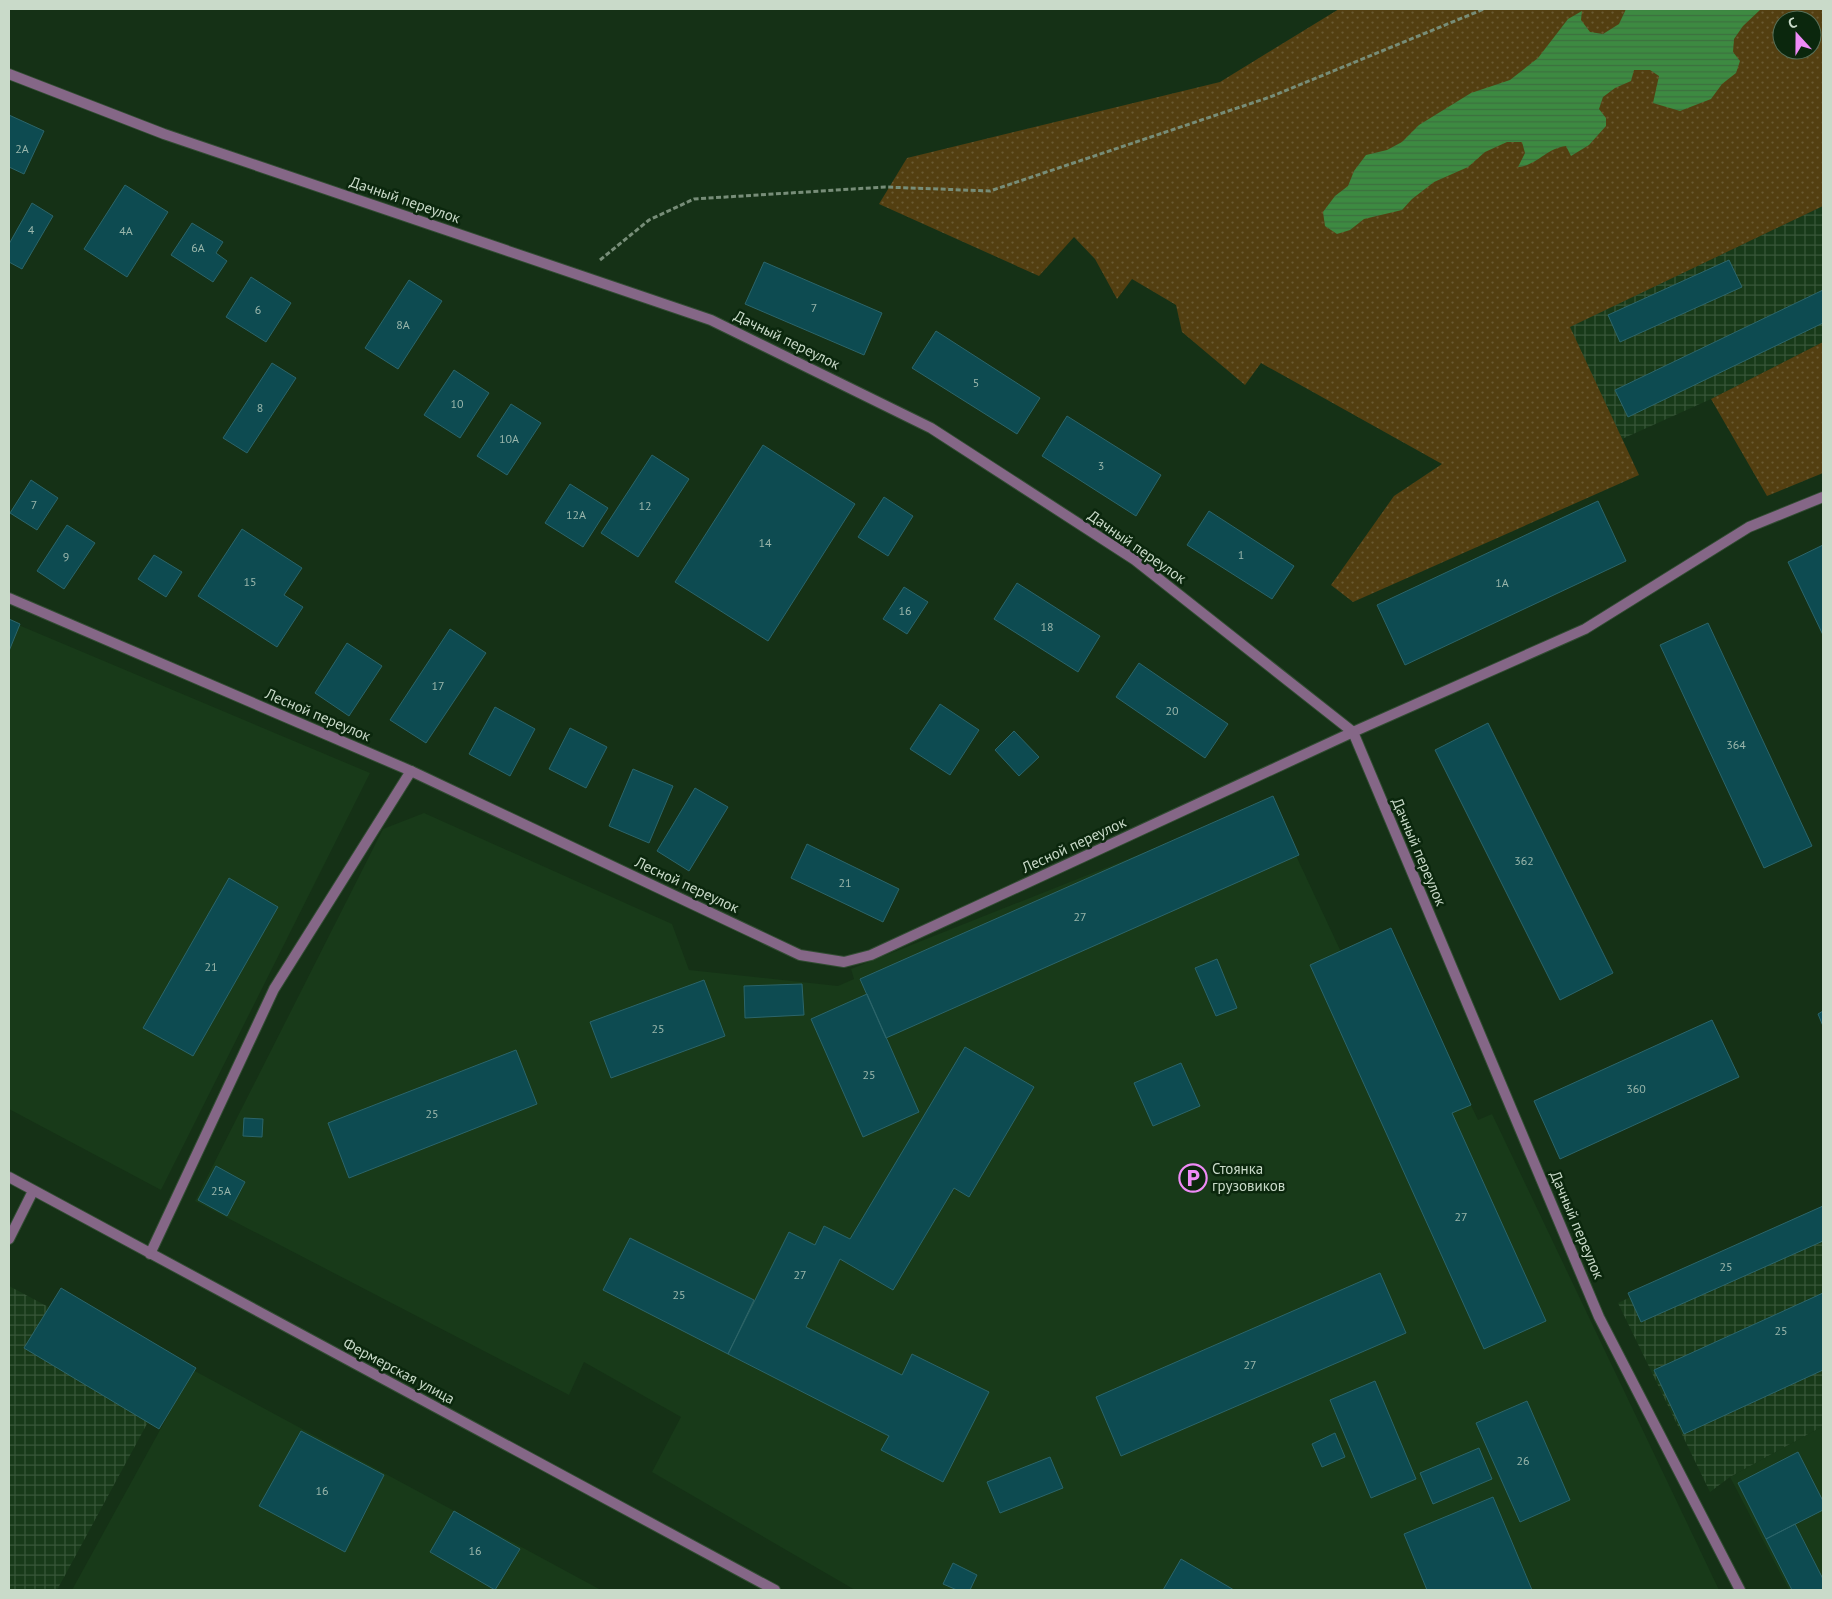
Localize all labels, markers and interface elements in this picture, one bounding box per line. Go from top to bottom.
north arrow [1772,10,1822,60]
text: С [1785,13,1799,33]
house number: 2А [15,141,29,156]
street label: Дачный переулок [347,172,464,228]
house number: 4 [28,222,35,237]
house number: 4А [119,223,133,238]
house number: 6А [191,240,205,255]
house number: 7 [811,300,817,315]
house number: 6 [255,302,261,317]
street label: Дачный переулок [731,306,844,374]
house number: 8А [396,317,410,332]
house number: 5 [973,375,979,390]
house number: 10 [450,396,464,411]
house number: 8 [257,400,263,415]
house number: 10А [499,431,519,446]
house number: 3 [1098,458,1104,473]
house number: 7 [31,497,37,512]
house number: 12 [638,498,652,513]
street label: Дачный переулок [1084,506,1191,588]
house number: 12А [566,507,586,522]
house number: 14 [758,535,772,550]
house number: 1 [1238,547,1244,562]
house number: 9 [63,549,69,564]
house number: 15 [243,574,257,589]
house number: 1А [1495,575,1509,590]
house number: 16 [898,603,912,618]
house number: 18 [1040,619,1054,634]
house number: 17 [431,678,445,693]
street label: Лесной переулок [262,683,374,746]
house number: 20 [1165,703,1179,718]
house number: 364 [1726,737,1746,752]
street label: Дачный переулок [1388,795,1451,910]
street label: Лесной переулок [1018,812,1130,877]
street label: Лесной переулок [631,852,743,917]
house number: 362 [1514,853,1534,868]
house number: 21 [838,875,852,890]
house number: 27 [1073,909,1087,924]
house number: 21 [204,959,218,974]
house number: 25 [651,1021,665,1036]
house number: 25 [862,1067,876,1082]
house number: 360 [1626,1081,1646,1096]
house number: 25 [425,1106,439,1121]
place label: Стоянка грузовиков [1212,1159,1285,1195]
parking icon: Стоянка грузовиков [1178,1163,1208,1193]
street label: Дачный переулок [1546,1168,1609,1283]
house number: 25А [211,1183,231,1198]
house number: 27 [1454,1209,1468,1224]
house number: 25 [1719,1259,1733,1274]
house number: 27 [793,1267,807,1282]
house number: 25 [672,1287,686,1302]
house number: 25 [1774,1323,1788,1338]
street label: Фермерская улица [340,1333,458,1408]
house number: 27 [1243,1357,1257,1372]
house number: 26 [1516,1453,1530,1468]
house number: 16 [315,1483,329,1498]
house number: 16 [468,1543,482,1558]

